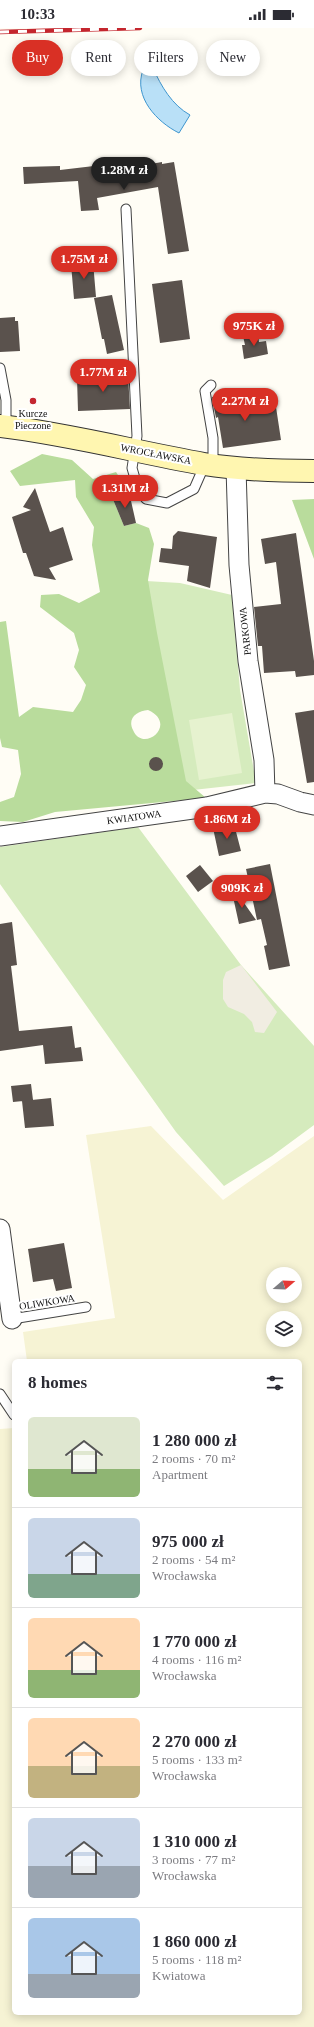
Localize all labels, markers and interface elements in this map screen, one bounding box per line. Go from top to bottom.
text: 10:33 [20,6,55,22]
chip: Buy [12,40,63,76]
chip: Rent [71,40,126,76]
chip: Filters [134,40,198,76]
chip: New [206,40,260,76]
pin: 1.28M zł [83,157,165,191]
text: 1.28M zł [100,162,148,177]
pin: 1.75M zł [43,246,125,280]
text: 1.75M zł [60,251,108,266]
pin: 975K zł [217,313,291,347]
text: 975K zł [233,318,275,333]
pin: 1.77M zł [62,359,144,393]
text: 1.77M zł [79,364,127,379]
pin: 2.27M zł [204,388,286,422]
text: 2.27M zł [221,393,269,408]
marker: Kurcze Pieczone [28,396,38,406]
place label: Kurcze Pieczone [15,408,52,431]
street label: WROCŁAWSKA [120,442,193,466]
pin: 1.31M zł [84,475,166,509]
text: 1.31M zł [101,480,149,495]
street label: PARKOWA [237,606,253,656]
pin: 1.86M zł [186,806,268,840]
street label: KWIATOWA [106,808,163,826]
text: 1.86M zł [203,811,251,826]
pin: 909K zł [205,875,279,909]
text: 909K zł [221,880,263,895]
north arrow [266,1267,302,1303]
map controls [266,1267,302,1347]
street label: OLIWKOWA [18,1292,76,1312]
button: layers [266,1311,302,1347]
icon: filters [264,1372,286,1394]
text: 8 homes [28,1373,87,1392]
text: 1 280 000 zł [152,1431,237,1450]
icon: home [60,1433,108,1481]
text: 2 rooms · 70 m² [152,1451,235,1466]
text: Apartment [152,1467,208,1482]
text: 975 000 zł [152,1532,224,1551]
icon: home [60,1534,108,1582]
text: 2 rooms · 54 m² [152,1552,235,1567]
text: Wrocławska [152,1568,216,1583]
text: 1 770 000 zł [152,1632,237,1651]
icon: home [60,1634,108,1682]
text: 4 rooms · 116 m² [152,1652,241,1667]
text: Wrocławska [152,1668,216,1683]
text: 2 270 000 zł [152,1732,237,1751]
icon: home [60,1734,108,1782]
text: 5 rooms · 133 m² [152,1752,242,1767]
text: Wrocławska [152,1768,216,1783]
text: 1 310 000 zł [152,1832,237,1851]
icon: home [60,1834,108,1882]
text: 3 rooms · 77 m² [152,1852,235,1867]
text: Wrocławska [152,1868,216,1883]
text: 1 860 000 zł [152,1932,237,1951]
icon: home [60,1934,108,1982]
text: 5 rooms · 118 m² [152,1952,241,1967]
text: Kwiatowa [152,1968,205,1983]

